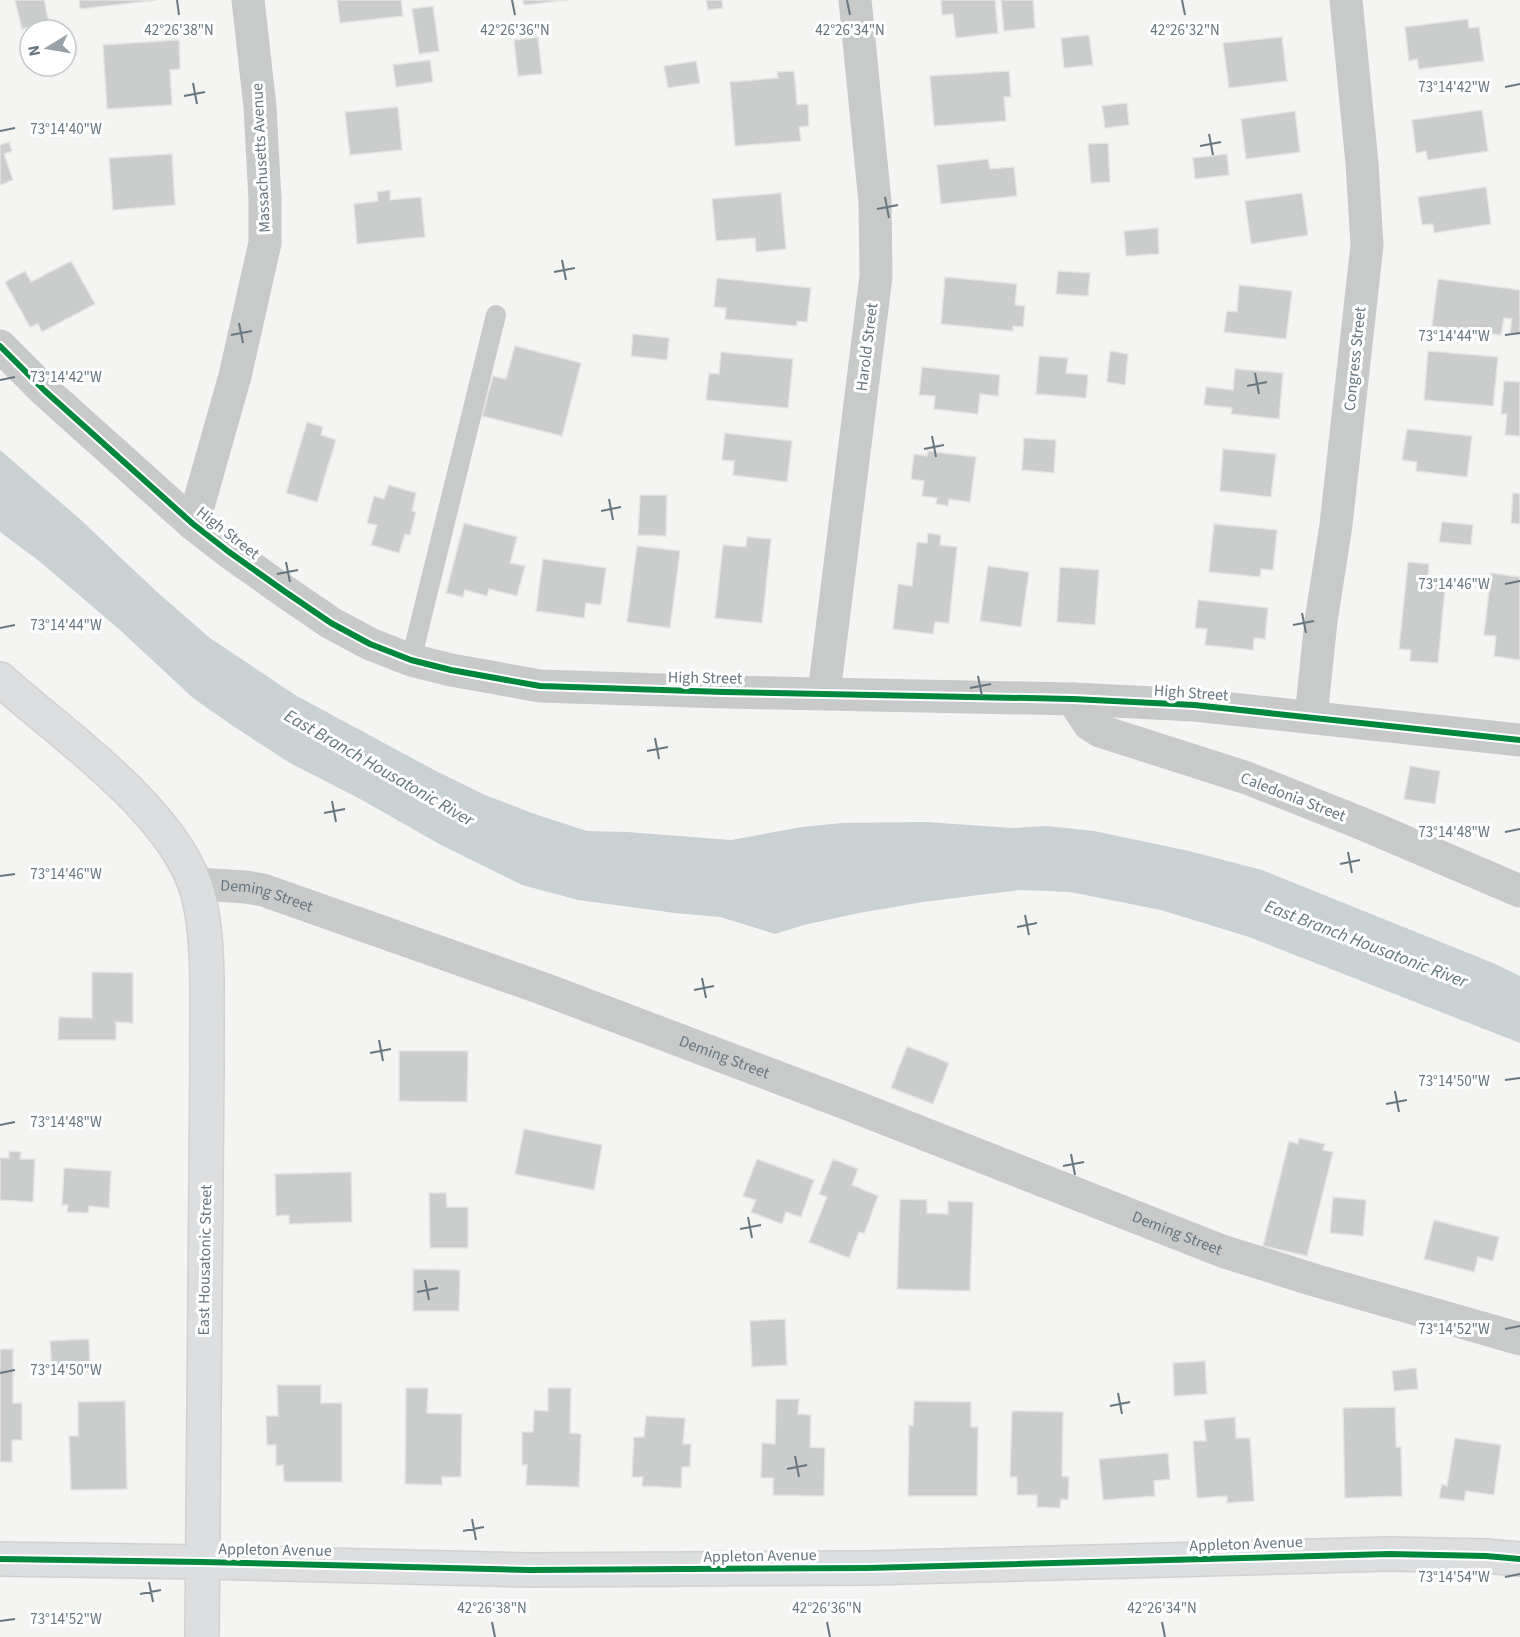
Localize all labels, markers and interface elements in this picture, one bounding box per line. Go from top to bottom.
north arrow [18,18,78,78]
text: 42°26'38"N [144,20,214,41]
text: 42°26'36"N [480,20,550,41]
text: 42°26'34"N [815,20,885,41]
text: 42°26'32"N [1150,20,1220,41]
text: N [22,43,46,58]
text: 73°14'42"W [1418,77,1490,98]
street label: Massachusetts Avenue [246,83,276,233]
text: 73°14'40"W [30,119,102,140]
street label: Harold Street [851,301,883,392]
street label: Congress Street [1339,305,1371,412]
text: 73°14'44"W [1418,326,1490,347]
text: 73°14'42"W [30,367,102,388]
street label: High Street [192,501,265,565]
text: 73°14'46"W [1418,574,1490,595]
text: 73°14'44"W [30,615,102,636]
street label: High Street [668,666,743,690]
street label: High Street [1153,679,1229,707]
water label: East Branch Housatonic River [280,703,479,833]
street label: Caledonia Street [1237,767,1349,827]
text: 73°14'48"W [1418,822,1490,843]
text: 73°14'46"W [30,864,102,885]
street label: Deming Street [220,875,316,918]
water label: East Branch Housatonic River [1261,894,1472,995]
street label: Deming Street [676,1030,773,1084]
text: 73°14'50"W [1418,1071,1490,1092]
text: 73°14'48"W [30,1112,102,1133]
street label: East Housatonic Street [193,1184,217,1336]
street label: Deming Street [1129,1206,1226,1261]
text: 73°14'52"W [1418,1319,1490,1340]
text: 73°14'50"W [30,1360,102,1381]
street label: Appleton Avenue [1189,1531,1303,1557]
street label: Appleton Avenue [218,1538,332,1562]
street label: Appleton Avenue [703,1544,817,1568]
text: 73°14'54"W [1418,1567,1490,1588]
text: 42°26'38"N [457,1598,527,1619]
text: 42°26'36"N [792,1598,862,1619]
text: 42°26'34"N [1127,1598,1197,1619]
text: 73°14'52"W [30,1609,102,1630]

